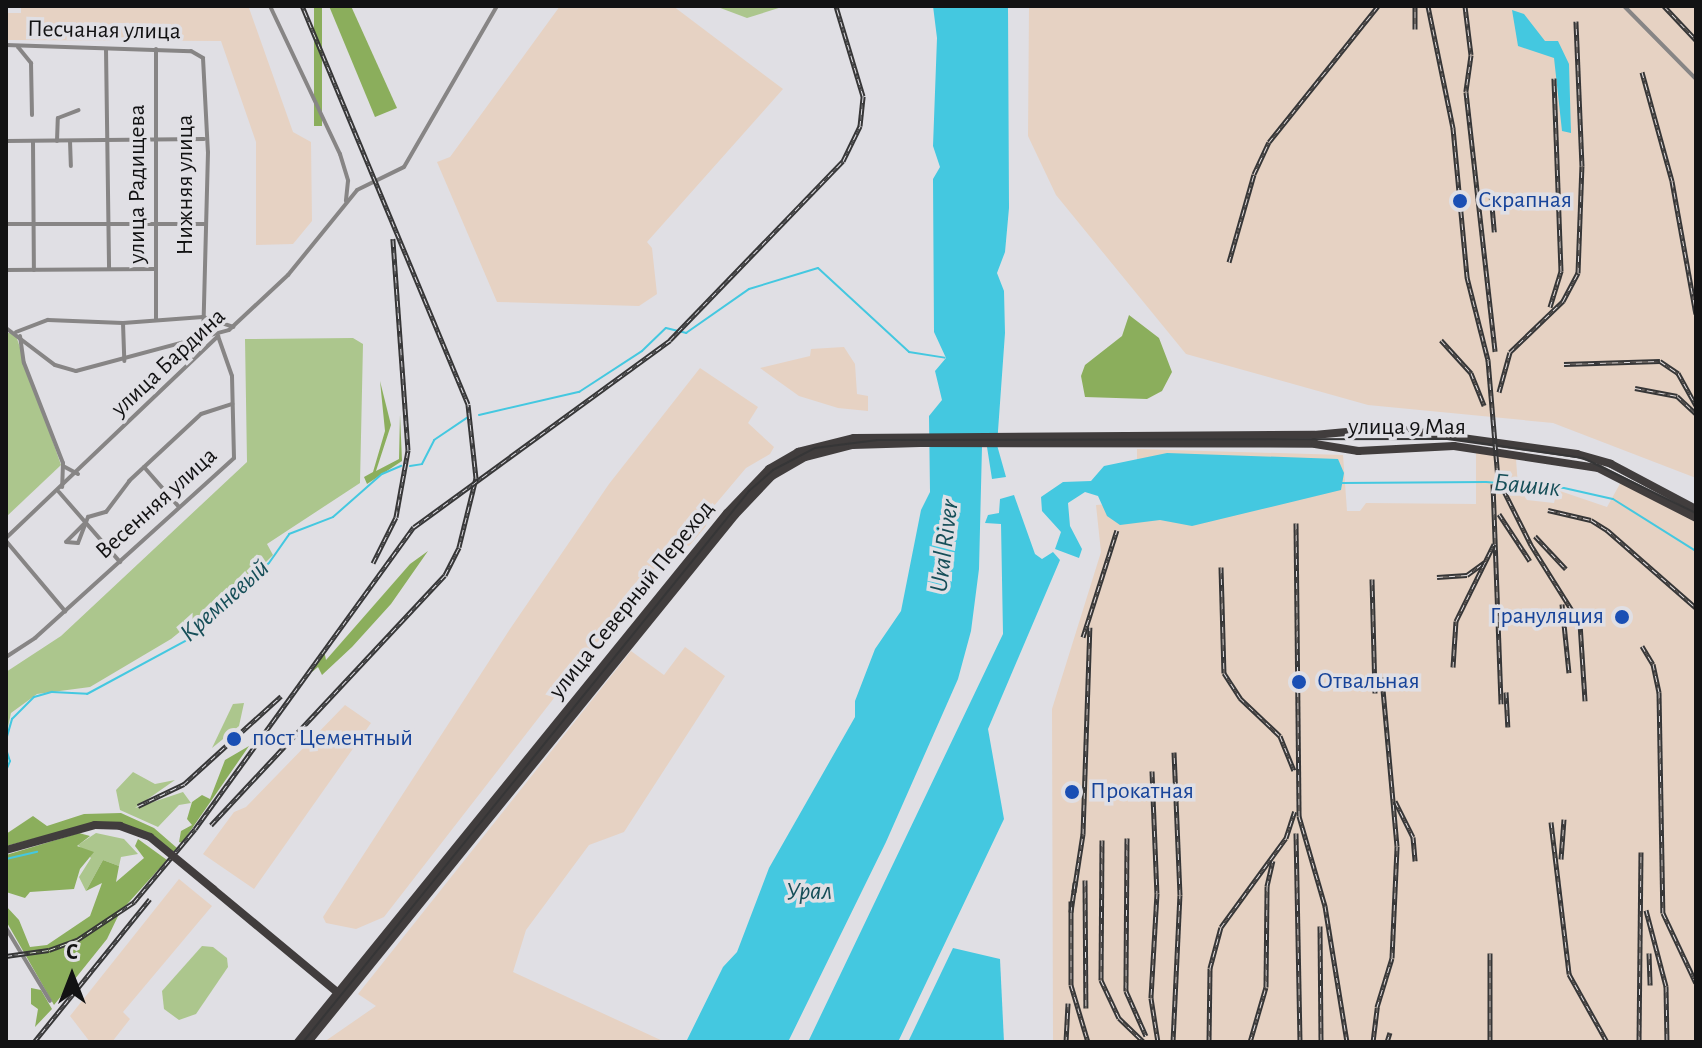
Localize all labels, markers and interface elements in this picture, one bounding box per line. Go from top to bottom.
street label: Песчаная улица [27,15,181,47]
street label: улица Радищева [124,104,152,264]
street label: Нижняя улица [172,115,200,255]
place label: Скрапная [1478,187,1572,215]
marker: Скрапная [1449,190,1471,212]
street label: улица Бардина [106,303,232,423]
street label: улица 9 Мая [1348,414,1466,442]
street label: Весенняя улица [90,442,224,566]
water label: Башик [1492,468,1562,504]
street label: улица Северный Переход [543,495,721,705]
water label: Ural River [924,498,966,594]
water label: Кремневый [174,553,276,649]
place label: Грануляция [1490,603,1604,631]
marker: Грануляция [1611,606,1633,628]
place label: Отвальная [1317,668,1420,696]
marker: Отвальная [1288,671,1310,693]
place label: пост Цементный [252,725,413,753]
marker: пост Цементный [223,728,245,750]
place label: Прокатная [1090,778,1194,806]
marker: Прокатная [1061,781,1083,803]
water label: Урал [786,876,832,908]
north arrow [32,936,112,1016]
text: С [66,941,78,963]

